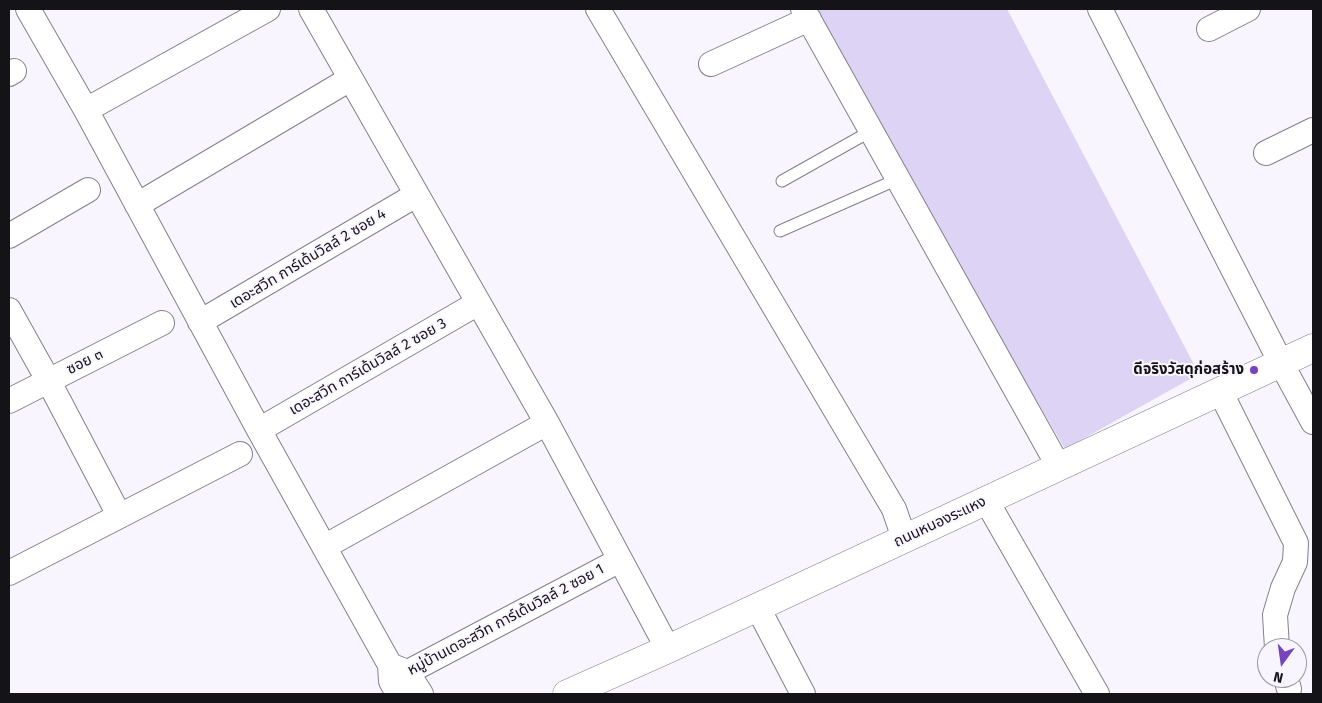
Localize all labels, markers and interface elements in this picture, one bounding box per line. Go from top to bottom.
street label: เดอะสวีท การ์เด้นวิลล์ 2 ซอย 4 [227,205,389,313]
street label: เดอะสวีท การ์เด้นวิลล์ 2 ซอย 3 [286,315,450,419]
street label: ซอย ๓ [64,345,106,379]
place label: ดีจริงวัสดุก่อสร้าง [1133,361,1244,379]
marker: ดีจริงวัสดุก่อสร้าง [1248,364,1260,376]
street label: ถนนหนองระแหง [891,493,989,551]
street label: หมู่บ้านเดอะสวีท การ์เด้นวิลล์ 2 ซอย 1 [405,560,607,680]
north arrow [1257,638,1307,688]
text: N [1272,668,1285,686]

